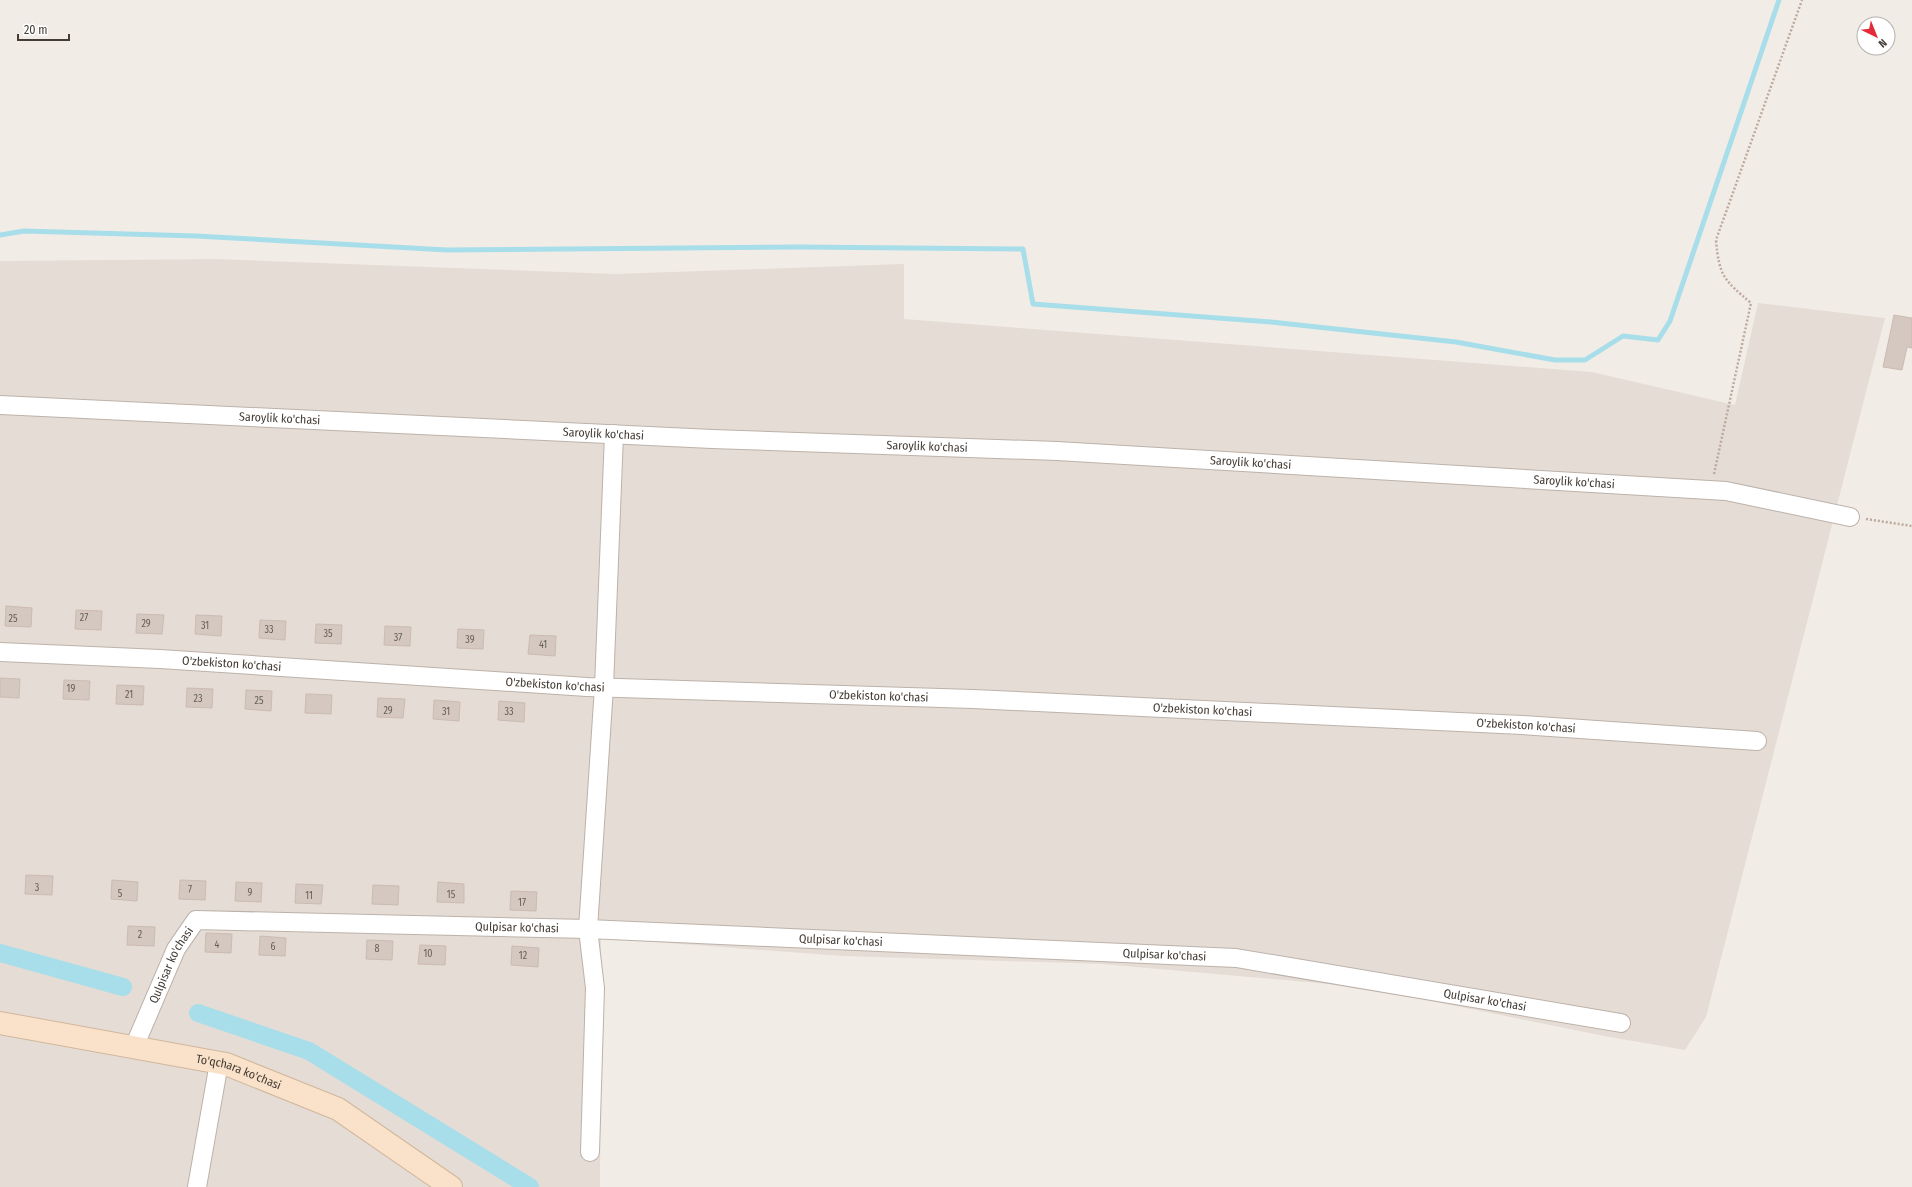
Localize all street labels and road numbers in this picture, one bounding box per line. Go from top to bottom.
street label: Saroylik ko'chasi [239,409,321,427]
street label: Saroylik ko'chasi [562,425,644,443]
street label: Saroylik ko'chasi [886,438,968,455]
street label: Saroylik ko'chasi [1210,453,1292,472]
street label: Saroylik ko'chasi [1533,472,1615,491]
street label: O'zbekiston ko'chasi [182,653,282,674]
street label: O'zbekiston ko'chasi [505,675,605,695]
street label: O'zbekiston ko'chasi [829,688,929,705]
street label: O'zbekiston ko'chasi [1153,701,1252,719]
street label: O'zbekiston ko'chasi [1476,716,1576,736]
street label: Qulpisar ko'chasi [475,919,559,935]
street label: Qulpisar ko'chasi [147,924,196,1006]
street label: Qulpisar ko'chasi [799,931,883,949]
street label: Qulpisar ko'chasi [1122,946,1207,964]
street label: Qulpisar ko'chasi [1442,986,1527,1014]
street label: To'qchara ko'chasi [195,1052,283,1092]

